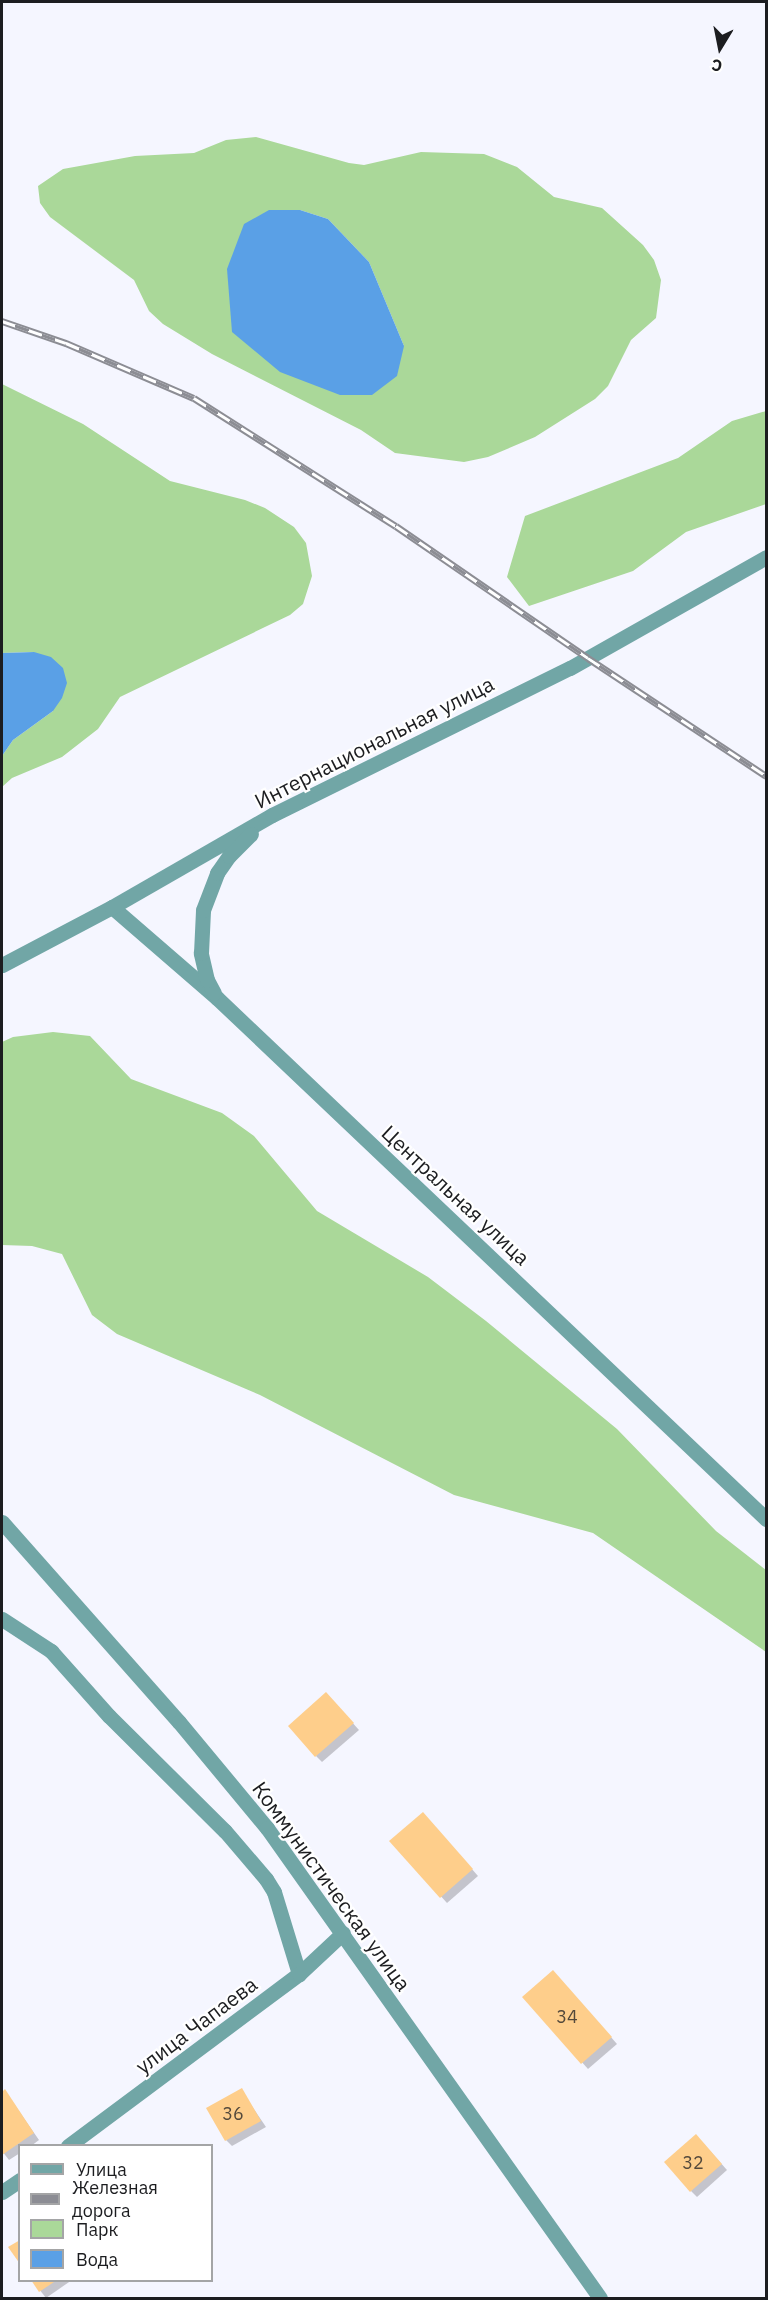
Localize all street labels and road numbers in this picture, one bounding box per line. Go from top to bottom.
street label: Интернациональная улица [250,671,498,813]
street label: Центральная улица [377,1120,535,1270]
street label: Коммунистическая улица [248,1776,416,1996]
street label: улица Чапаева [130,1971,262,2079]

